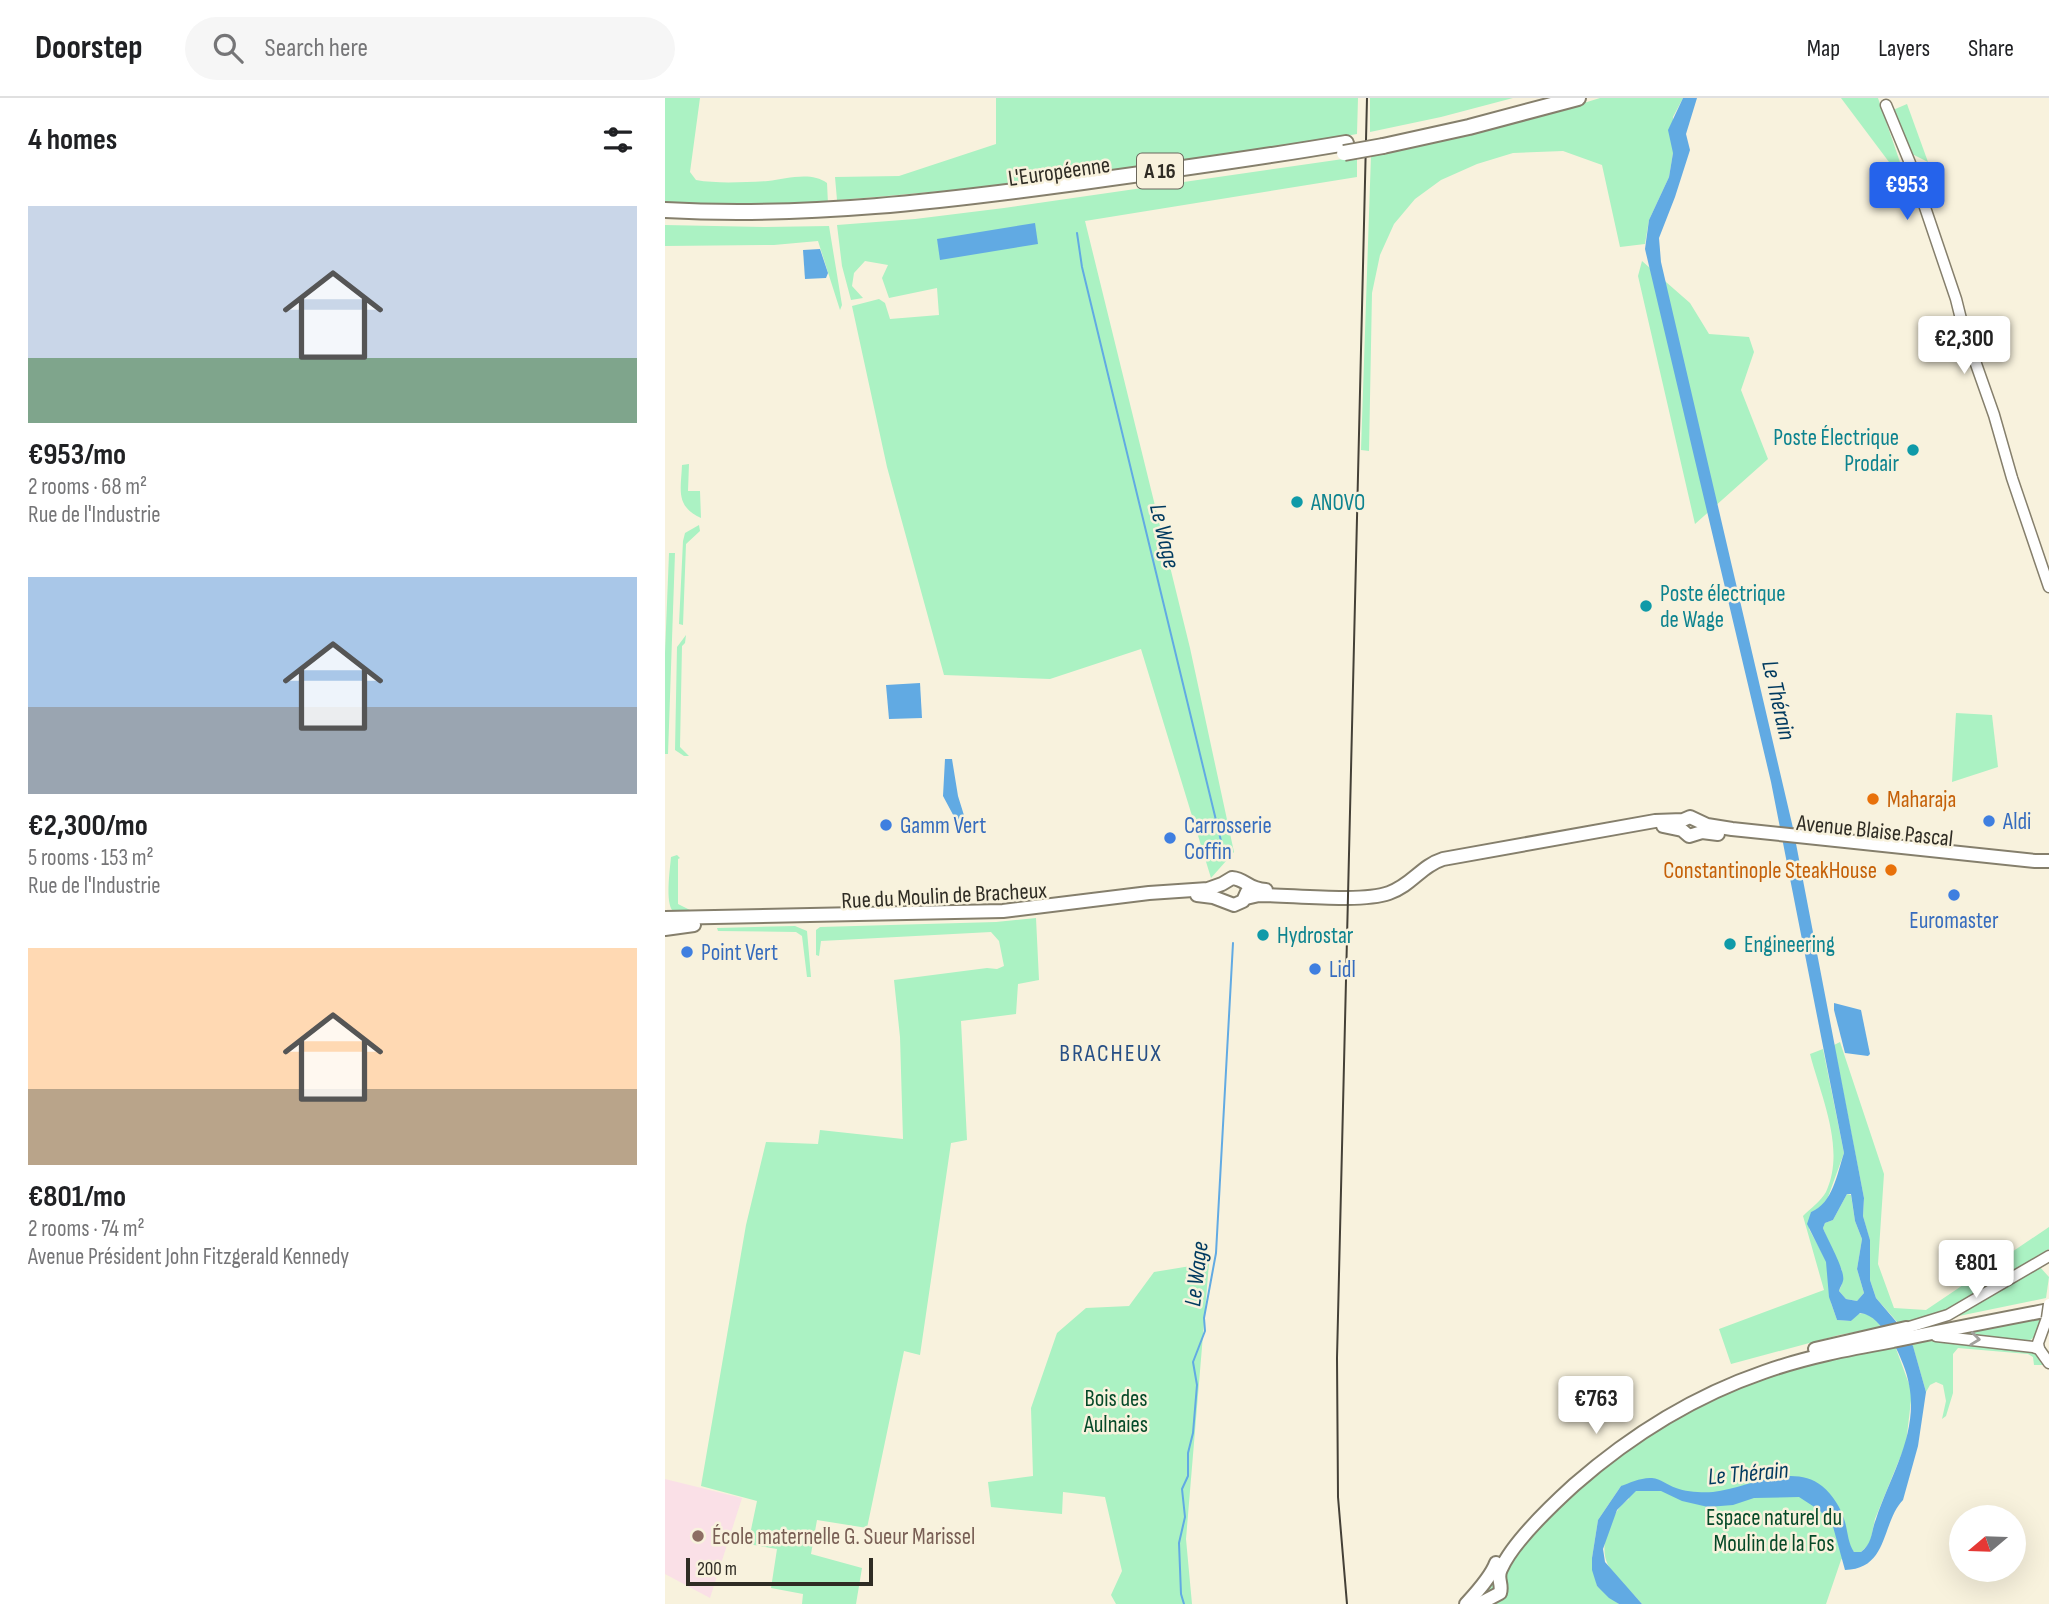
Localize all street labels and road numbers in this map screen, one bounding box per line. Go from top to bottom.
street label: L'Européenne [1006,151,1112,193]
road number: A 16 [1137,154,1183,188]
street label: Avenue Blaise Pascal [1794,809,1955,853]
street label: Rue du Moulin de Bracheux [841,877,1048,915]

